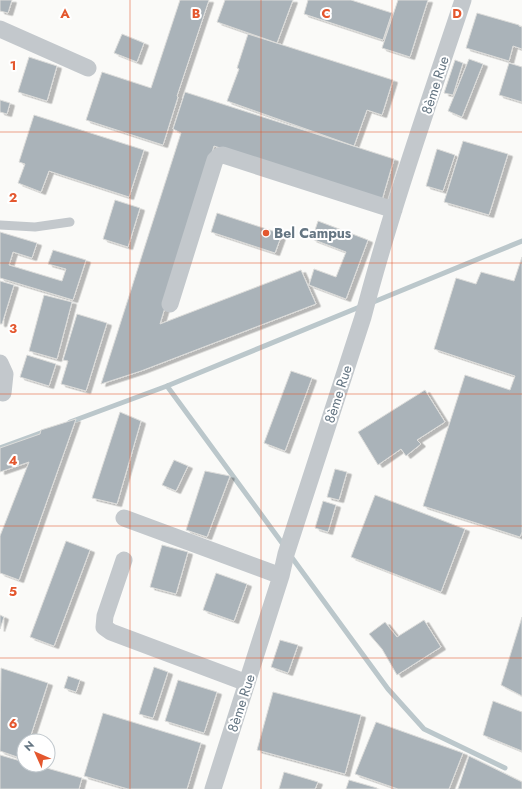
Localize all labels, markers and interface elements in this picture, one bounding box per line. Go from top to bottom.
text: A [59,4,70,23]
text: B [192,4,201,23]
text: C [321,4,331,23]
text: D [452,4,462,23]
street label: 8ème Rue [416,54,454,116]
text: 1 [10,56,16,75]
text: 2 [9,188,17,207]
place label: Bel Campus [274,223,352,243]
marker: Bel Campus [261,228,271,238]
text: 3 [9,319,17,338]
street label: 8ème Rue [319,363,357,425]
text: 4 [8,451,18,470]
text: 5 [9,582,17,601]
street label: 8ème Rue [222,672,260,734]
text: 6 [9,714,18,733]
north arrow [16,733,56,773]
text: N [20,737,38,755]

